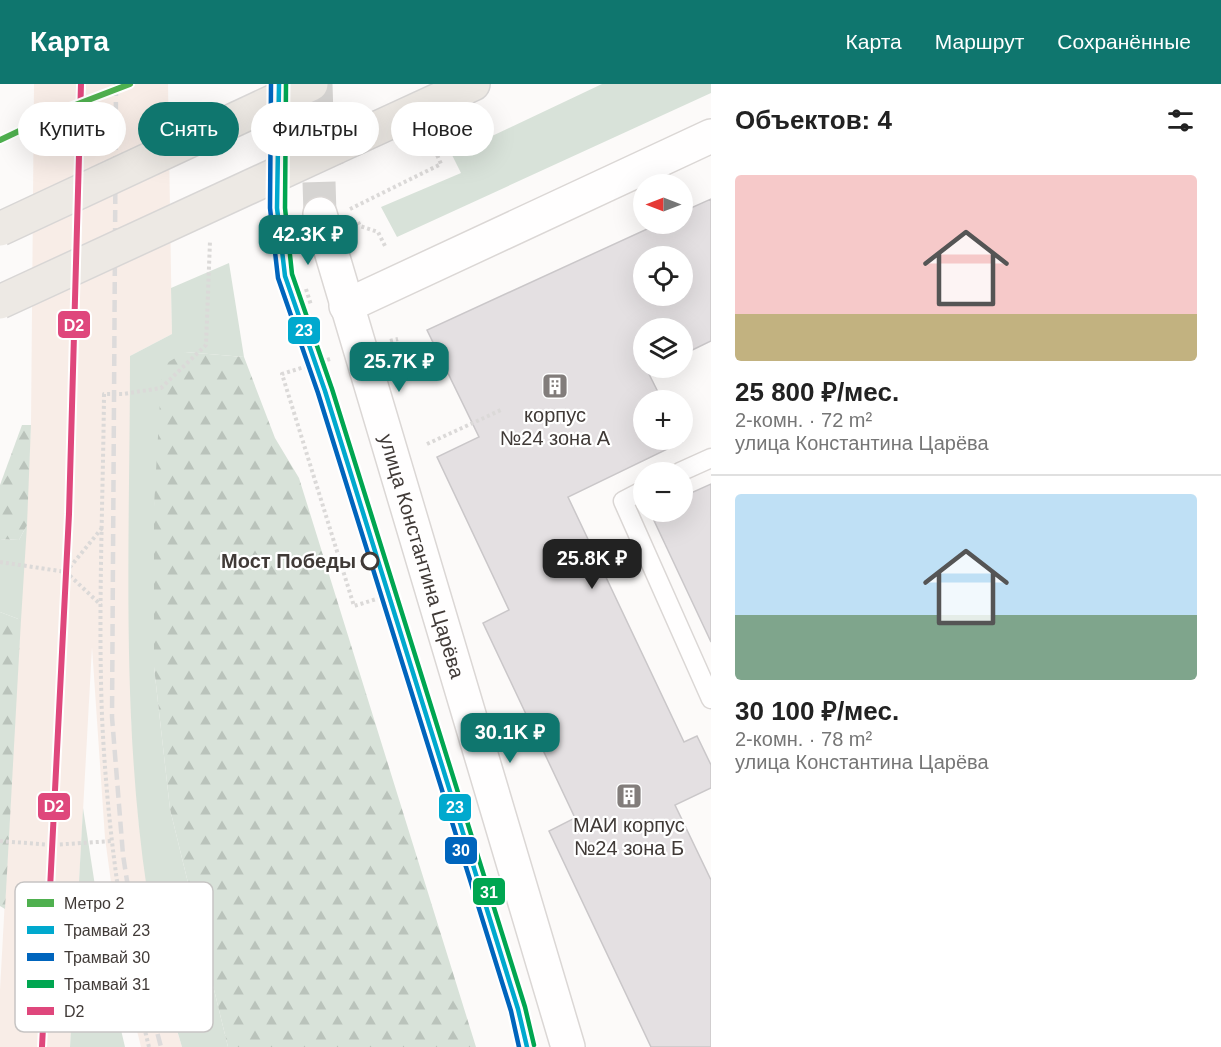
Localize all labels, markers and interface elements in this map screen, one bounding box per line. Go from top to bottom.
text: Карта [30,26,109,57]
text: Карта [846,30,902,53]
text: Маршрут [935,30,1024,53]
text: Сохранённые [1057,30,1191,53]
chip: Купить [18,102,126,156]
chip: Снять [138,102,239,156]
chip: Фильтры [251,102,379,156]
chip: Новое [391,102,494,156]
icon: filters [1164,104,1197,137]
text: Объектов: 4 [735,105,892,135]
north arrow [633,174,693,234]
map controls [633,174,693,522]
icon: home [912,214,1020,322]
pin: 42.3K ₽ [253,215,363,266]
text: 42.3K ₽ [273,223,343,245]
button: locate [633,246,693,306]
line badge: D2 [57,310,91,339]
line badge: 23 [287,316,321,345]
text: D2 [64,317,84,334]
button: layers [633,318,693,378]
text: 23 [295,322,313,339]
pin: 25.7K ₽ [344,342,454,393]
text: 25.7K ₽ [364,350,434,372]
building icon: корпус №24 зона А [540,371,570,401]
text: 25 800 ₽/мес. [735,377,899,407]
button: + [633,390,693,450]
place label: корпус №24 зона А [500,404,611,449]
text: 2-комн. · 72 m² [735,409,872,431]
street label: улица Константина Царёва [375,431,469,682]
text: улица Константина Царёва [735,432,989,454]
button: − [633,462,693,522]
icon: home [912,533,1020,641]
pin: 25.8K ₽ [537,539,647,590]
text: 25.8K ₽ [557,547,627,569]
place label: Мост Победы [221,550,356,572]
marker: Мост Победы [361,552,379,570]
text: 30 100 ₽/мес. [735,696,899,726]
pin: 30.1K ₽ [455,713,565,764]
text: 30.1K ₽ [475,721,545,743]
text: 2-комн. · 78 m² [735,728,872,750]
text: улица Константина Царёва [735,751,989,773]
building icon: МАИ корпус №24 зона Б [614,781,644,811]
line badge: D2 [37,792,71,821]
line badge: 23 [438,793,472,822]
text: D2 [44,798,64,815]
text: 23 [446,799,464,816]
place label: МАИ корпус №24 зона Б [573,814,685,859]
line badge: 30 [444,836,478,865]
text: 30 [452,842,470,859]
line badge: 31 [472,877,506,906]
legend [15,882,213,1032]
text: 31 [480,884,498,901]
text: Метро 2 [64,895,124,912]
text: Трамвай 23 [64,922,150,939]
text: Трамвай 30 [64,949,150,966]
text: Трамвай 31 [64,976,150,993]
text: D2 [64,1003,85,1020]

